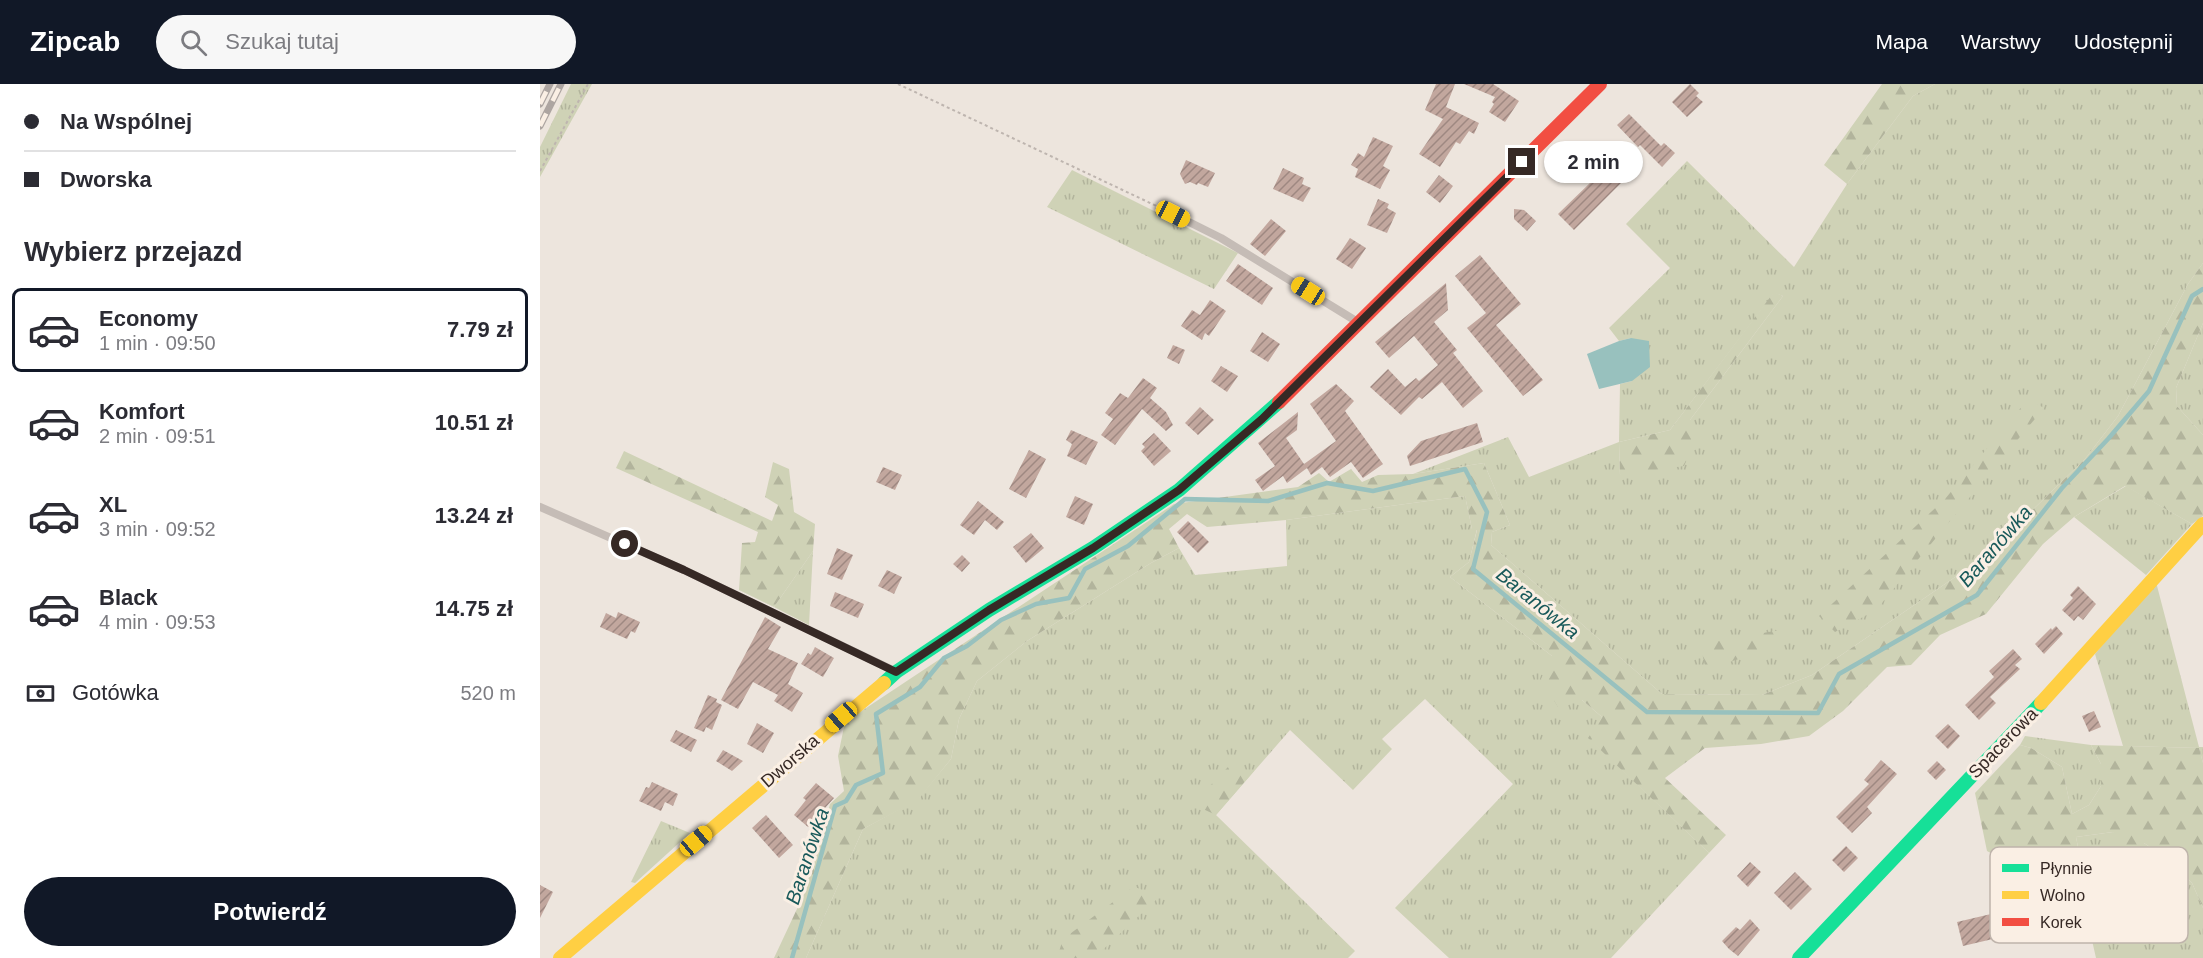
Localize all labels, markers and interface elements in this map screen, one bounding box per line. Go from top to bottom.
search box [156,15,576,69]
text: Zipcab [30,26,120,57]
icon: search [177,26,210,59]
text: Szukaj tutaj [225,29,339,54]
text: Mapa [1876,30,1928,53]
text: Warstwy [1961,30,2041,53]
text: Udostępnij [2074,30,2173,53]
text: Na Wspólnej [60,109,192,134]
callout: 2 min [1543,141,1642,183]
route end [1508,148,1535,175]
text: 2 min [1567,151,1620,173]
text: Dworska [60,167,152,192]
car [1153,198,1193,230]
text: Wybierz przejazd [24,237,243,267]
car [1288,274,1328,308]
icon: car [27,303,81,357]
text: Economy [99,306,198,331]
text: 7.79 zł [447,317,513,342]
text: 1 min · 09:50 [99,332,216,354]
icon: car [27,396,81,450]
text: Komfort [99,399,185,424]
text: 10.51 zł [435,410,513,435]
text: 2 min · 09:51 [99,425,216,447]
icon: car [27,489,81,543]
text: XL [99,492,127,517]
water label: Baranówka [1954,501,2036,591]
text: 13.24 zł [435,503,513,528]
text: 3 min · 09:52 [99,518,216,540]
route start [611,530,638,557]
water label: Baranówka [1492,563,1584,643]
icon: car [27,582,81,636]
text: Black [99,585,158,610]
text: 14.75 zł [435,596,513,621]
text: 4 min · 09:53 [99,611,216,633]
icon: cash [24,677,57,710]
text: Gotówka [72,680,159,705]
text: 520 m [460,682,516,704]
car [822,698,860,736]
street label: Spacerowa [1965,703,2042,782]
street label: Dworska [757,730,824,792]
water label: Baranówka [781,805,833,907]
car [676,823,716,859]
legend [1990,847,2188,943]
text: Płynnie [2040,860,2093,877]
button: Potwierdź [24,877,516,946]
text: Wolno [2040,887,2085,904]
text: Korek [2040,914,2083,931]

